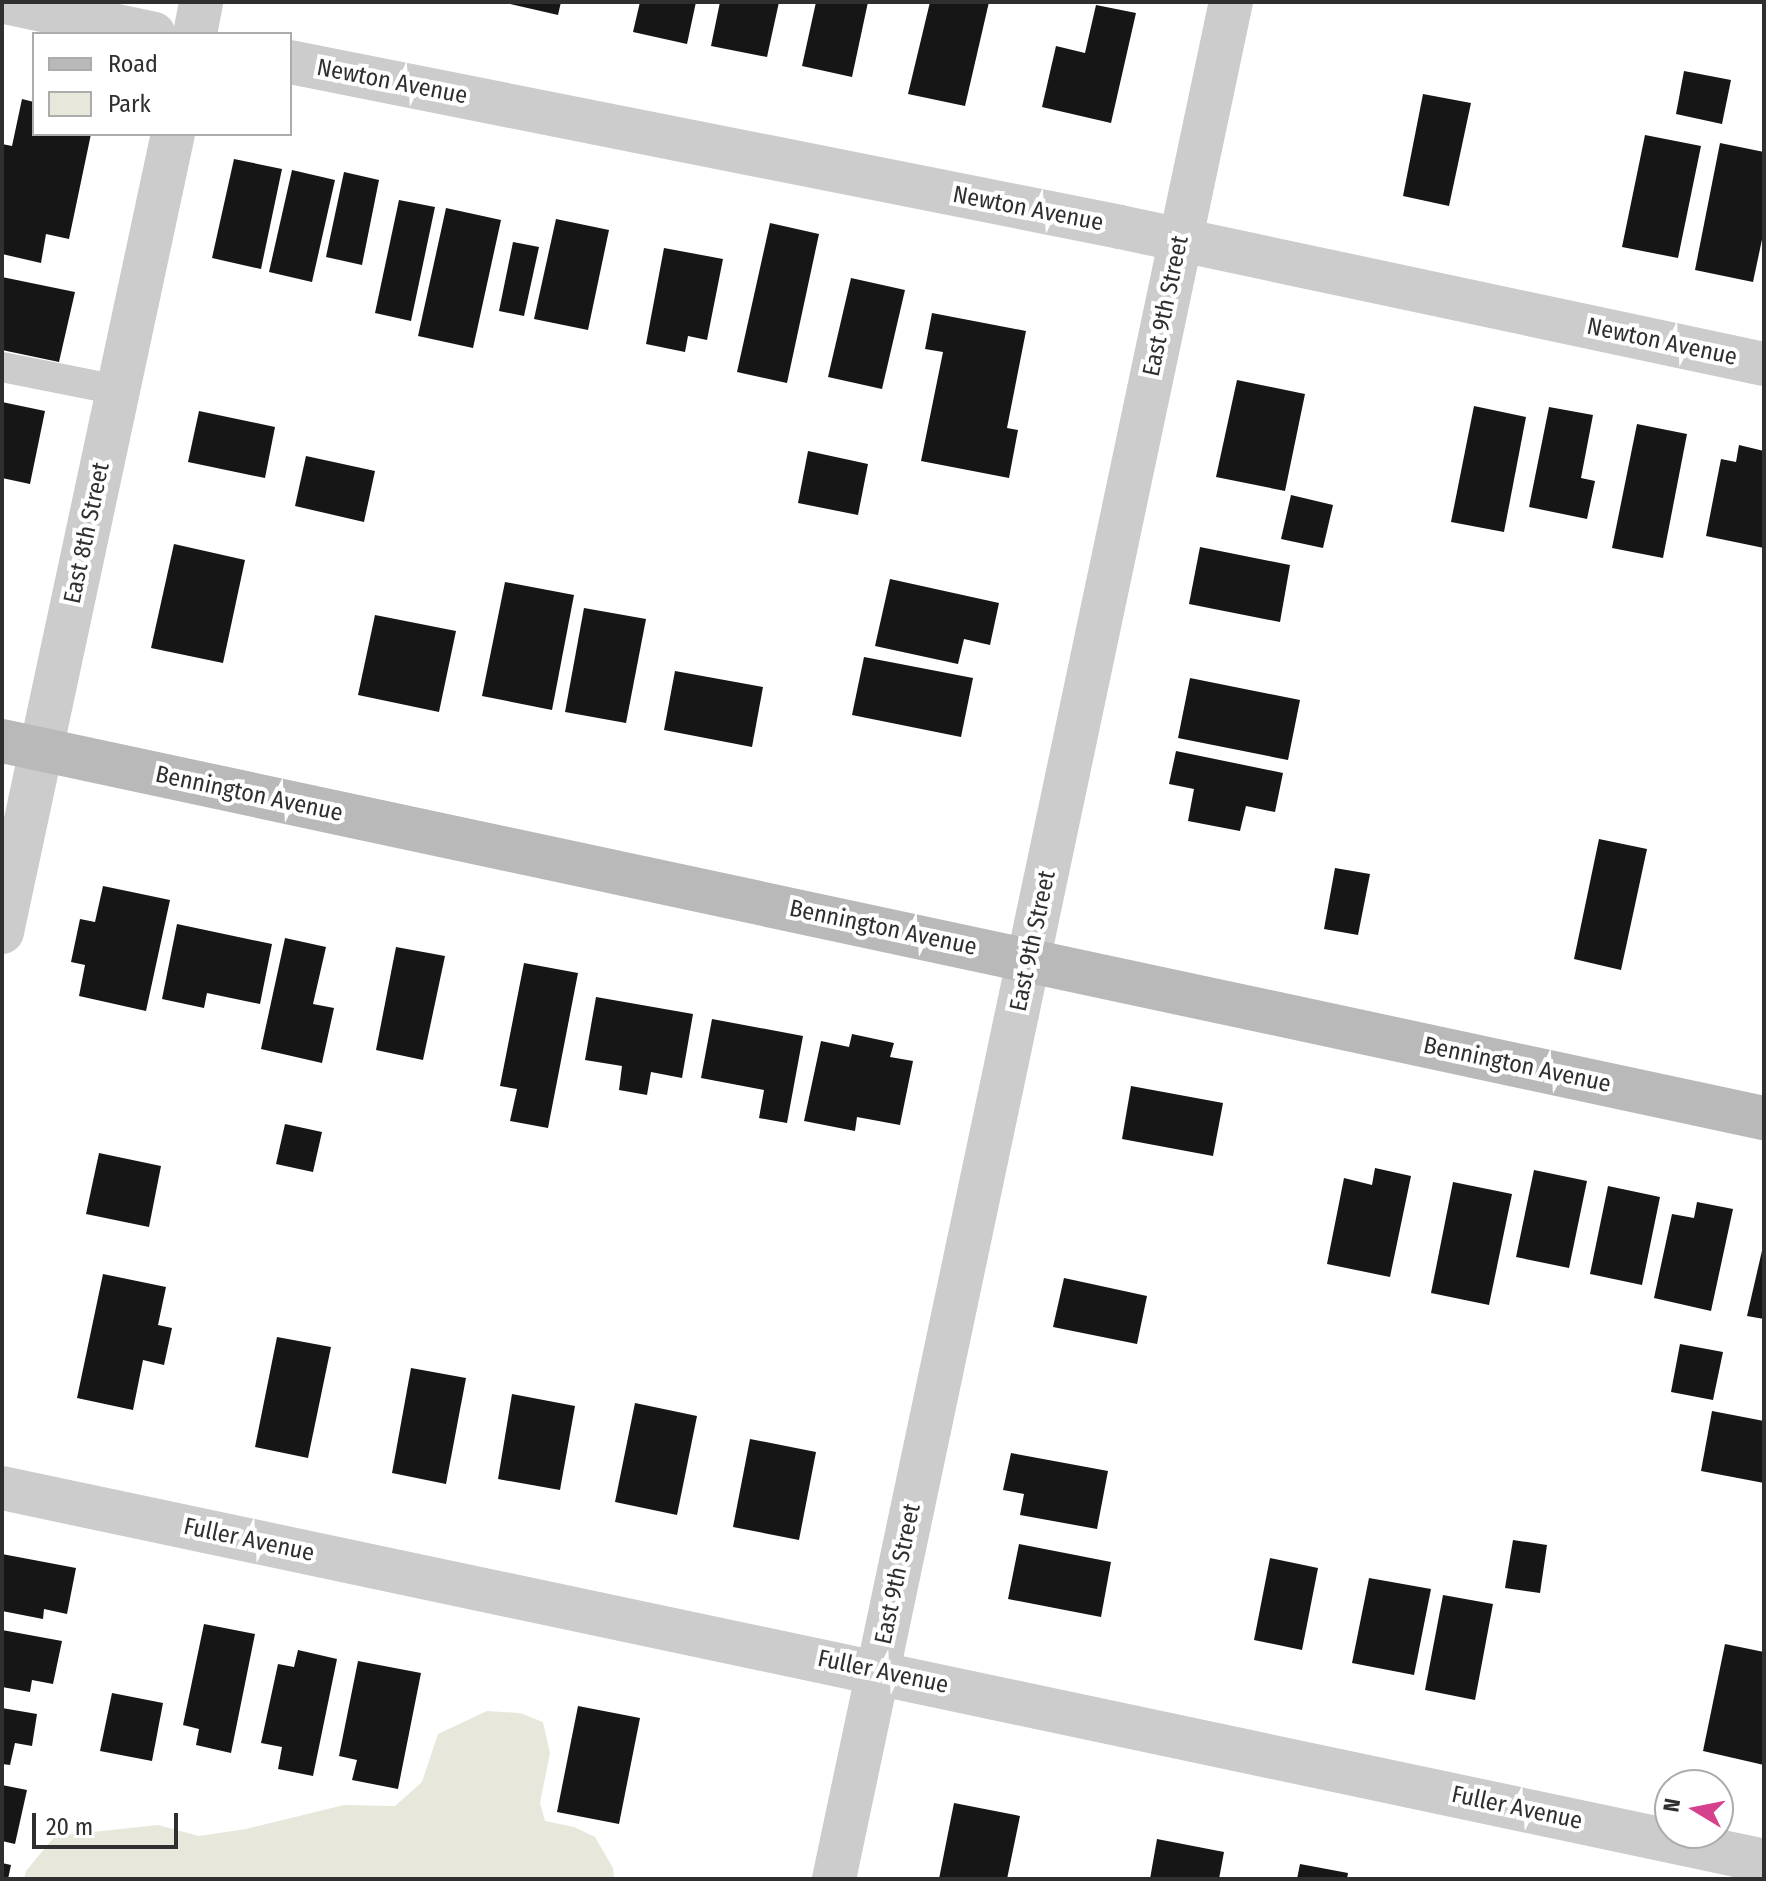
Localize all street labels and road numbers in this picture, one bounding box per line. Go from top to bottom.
street label: Newton Avenue [314,53,470,111]
street label: Newton Avenue [950,180,1106,238]
street label: East 9th Street [1137,233,1195,379]
street label: Newton Avenue [1584,312,1740,372]
street label: East 8th Street [58,460,116,606]
street label: Bennington Avenue [153,760,345,828]
street label: East 9th Street [1004,868,1062,1014]
street label: Bennington Avenue [787,894,979,962]
street label: Bennington Avenue [1421,1031,1613,1099]
street label: East 9th Street [869,1501,927,1647]
street label: Fuller Avenue [181,1512,317,1568]
street label: Fuller Avenue [815,1644,951,1700]
street label: Fuller Avenue [1449,1780,1585,1836]

